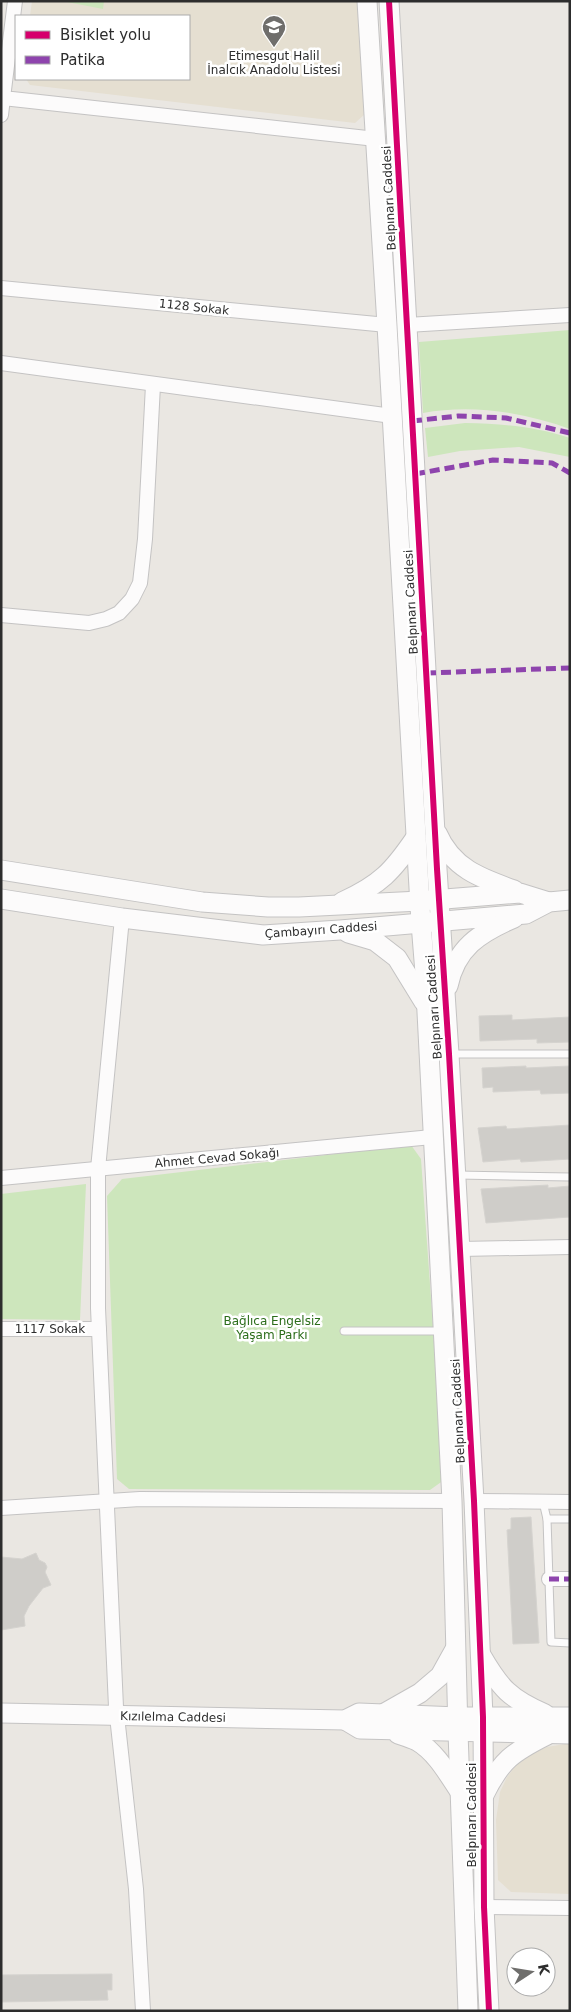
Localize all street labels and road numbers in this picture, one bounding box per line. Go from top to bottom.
street label: Belpınarı Caddesi [379,145,399,251]
street label: 1128 Sokak [158,296,230,318]
street label: Belpınarı Caddesi [401,549,421,655]
street label: Çambayırı Caddesi [264,919,378,941]
street label: Belpınarı Caddesi [423,954,445,1060]
street label: Ahmet Cevad Sokağı [154,1146,280,1170]
street label: 1117 Sokak [15,1322,85,1336]
street label: Belpınarı Caddesi [448,1358,468,1464]
street label: Kızılelma Caddesi [120,1709,226,1725]
street label: Belpınarı Caddesi [465,1763,479,1867]

